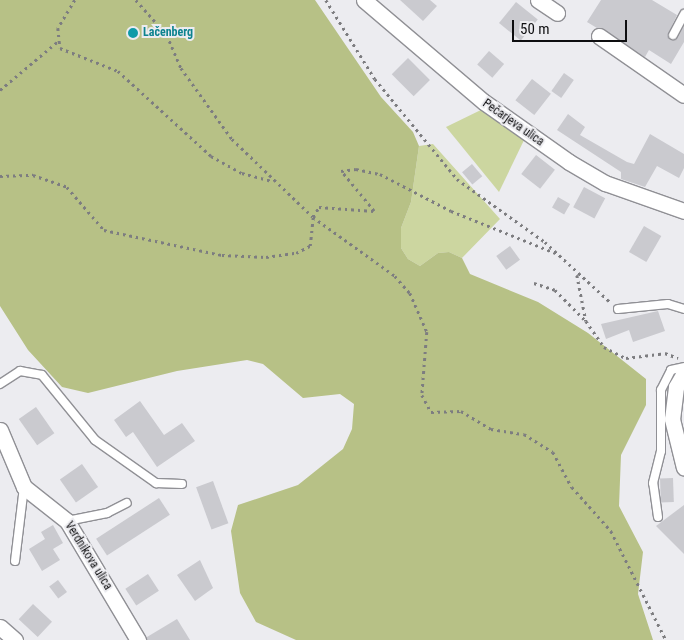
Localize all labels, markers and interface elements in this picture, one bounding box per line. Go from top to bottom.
scale bar [514,10,629,42]
text: 50 m [520,20,550,38]
place label: Lačenberg [143,26,193,40]
marker: Lačenberg [127,27,139,39]
street label: Pečarjeva ulica [480,97,546,149]
street label: Verdnikova ulica [61,519,115,593]

